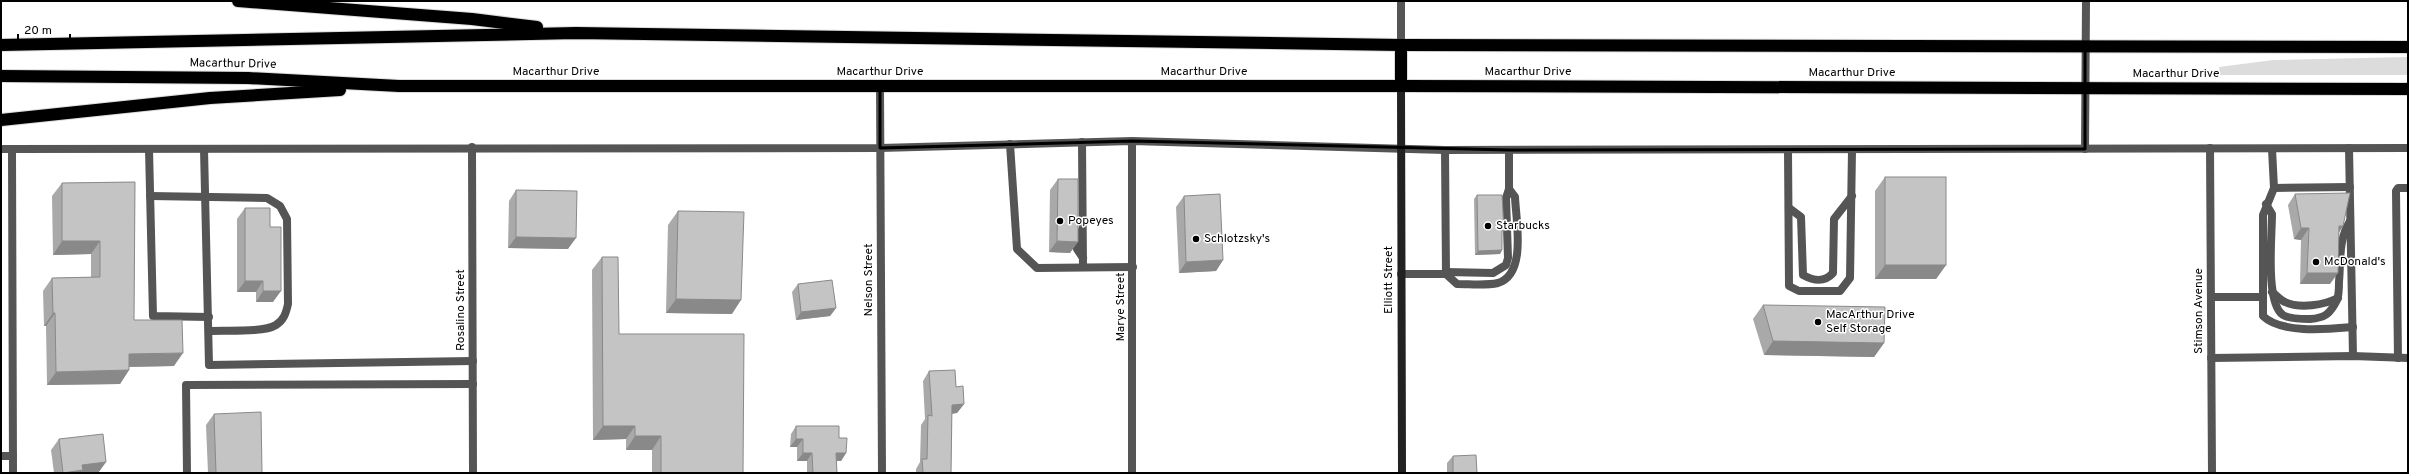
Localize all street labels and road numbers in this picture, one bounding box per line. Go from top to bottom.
street label: Macarthur Drive [189,55,277,73]
street label: Macarthur Drive [513,64,599,80]
street label: Macarthur Drive [837,64,923,80]
street label: Macarthur Drive [1161,64,1247,80]
street label: Macarthur Drive [1485,64,1571,80]
street label: Macarthur Drive [1809,65,1895,81]
street label: Macarthur Drive [2133,66,2219,82]
street label: Nelson Street [861,244,877,316]
street label: Elliott Street [1381,246,1397,314]
street label: Stimson Avenue [2191,268,2207,354]
street label: Rosalino Street [453,269,469,351]
street label: Marye Street [1113,272,1129,342]

